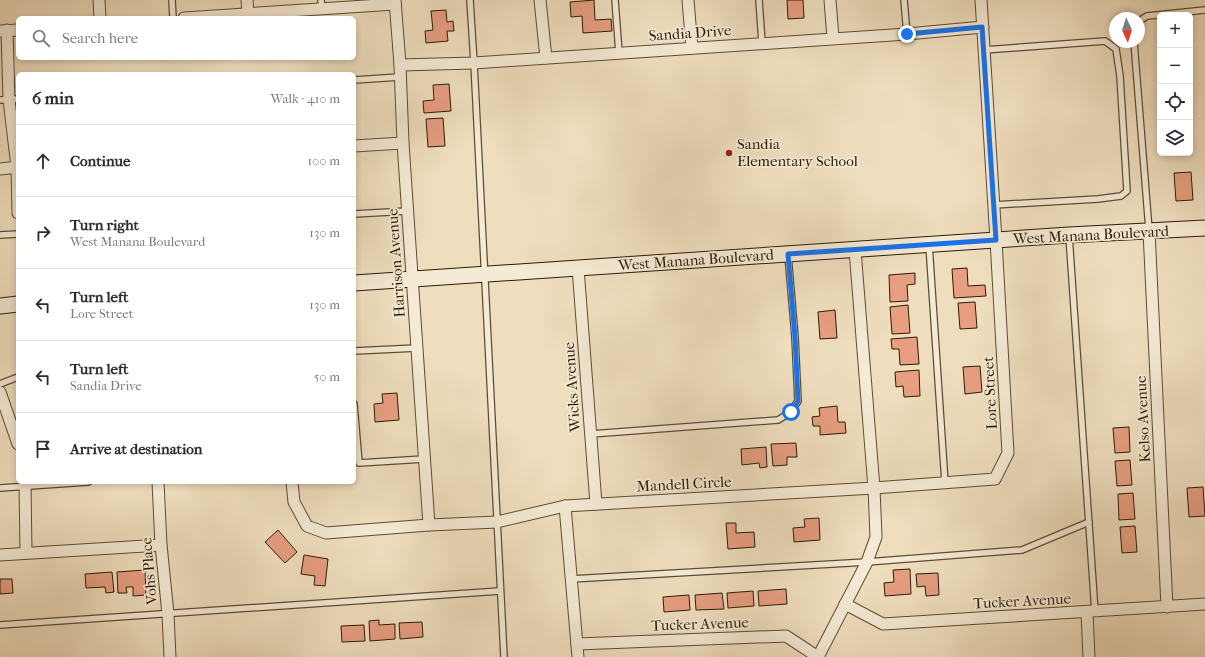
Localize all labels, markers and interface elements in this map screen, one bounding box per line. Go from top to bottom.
north arrow [1109,12,1145,48]
map controls [1157,12,1193,156]
button: + [1157,12,1193,48]
search box [16,16,356,60]
street label: Sandia Drive [648,21,732,45]
route end [898,25,916,43]
icon: search [30,27,52,49]
text: Search here [62,29,138,47]
button: − [1157,48,1193,84]
button: locate [1157,84,1193,120]
text: 6 min [32,88,74,108]
text: Walk · 410 m [271,91,340,106]
button: layers [1157,120,1193,156]
place label: Sandia Elementary School [737,135,858,170]
marker: Sandia Elementary School [724,148,734,158]
icon: ahead [32,150,54,172]
text: Continue [70,152,130,170]
text: 100 m [307,153,340,168]
street label: Harrison Avenue [383,207,409,318]
text: Turn right [70,216,139,234]
icon: right [32,222,54,244]
street label: West Manana Boulevard [1012,222,1170,248]
text: 130 m [309,225,340,240]
text: West Manana Boulevard [70,234,205,249]
street label: West Manana Boulevard [617,246,775,274]
text: Turn left [70,288,128,306]
icon: left [32,294,54,316]
text: 130 m [309,297,340,312]
text: Lore Street [70,306,133,321]
street label: Wicks Avenue [560,341,584,434]
street label: Lore Street [979,355,1001,430]
text: Turn left [70,360,128,378]
icon: left [32,366,54,388]
text: 50 m [314,369,340,384]
street label: Kelso Avenue [1132,375,1154,463]
text: Sandia Drive [70,378,142,393]
route start [782,403,800,421]
icon: arrive [32,438,54,460]
text: Arrive at destination [70,440,202,458]
street label: Mandell Circle [636,472,733,495]
street label: Vohs Place [137,536,161,607]
street label: Tucker Avenue [973,589,1072,613]
street label: Tucker Avenue [651,613,750,635]

